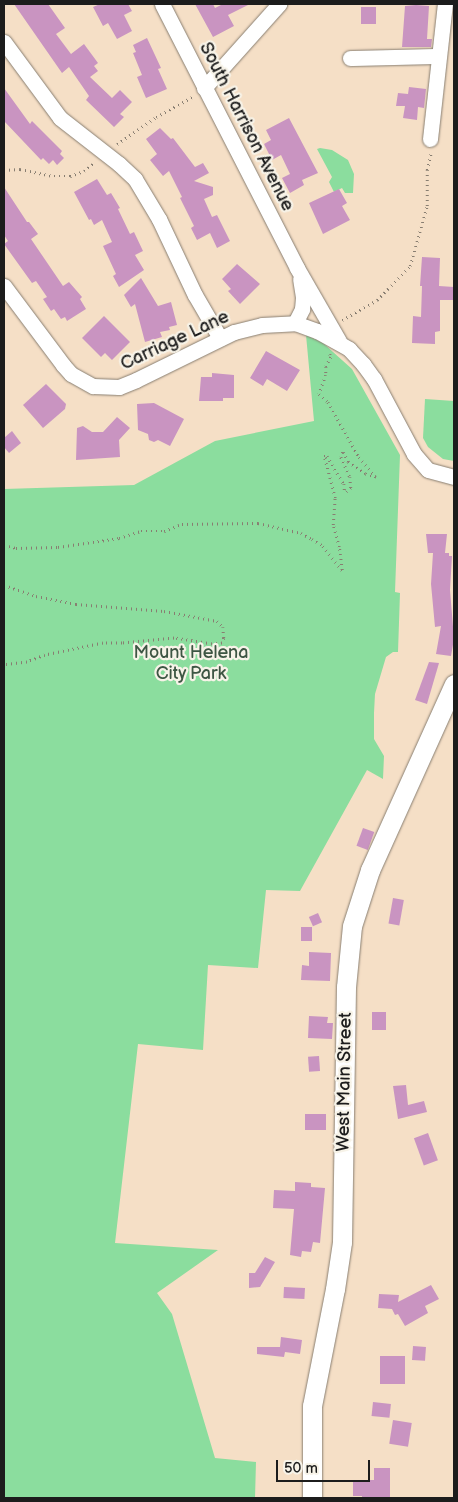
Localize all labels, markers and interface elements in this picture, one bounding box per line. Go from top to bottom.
street label: South Harrison Avenue [194,39,298,215]
street label: Carriage Lane [117,306,233,376]
park label: Mount Helena City Park [134,643,248,686]
street label: West Main Street [333,1012,357,1152]
scale bar [278,1450,372,1482]
text: 50 m [284,1459,318,1478]

